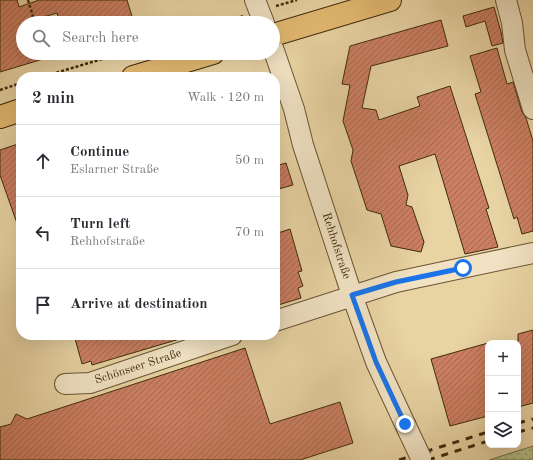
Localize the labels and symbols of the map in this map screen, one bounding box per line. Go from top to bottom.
street label: Rehhofstraße [320,211,353,281]
route start [454,259,472,277]
street label: Schönseer Straße [93,347,183,387]
route end [396,415,414,433]

